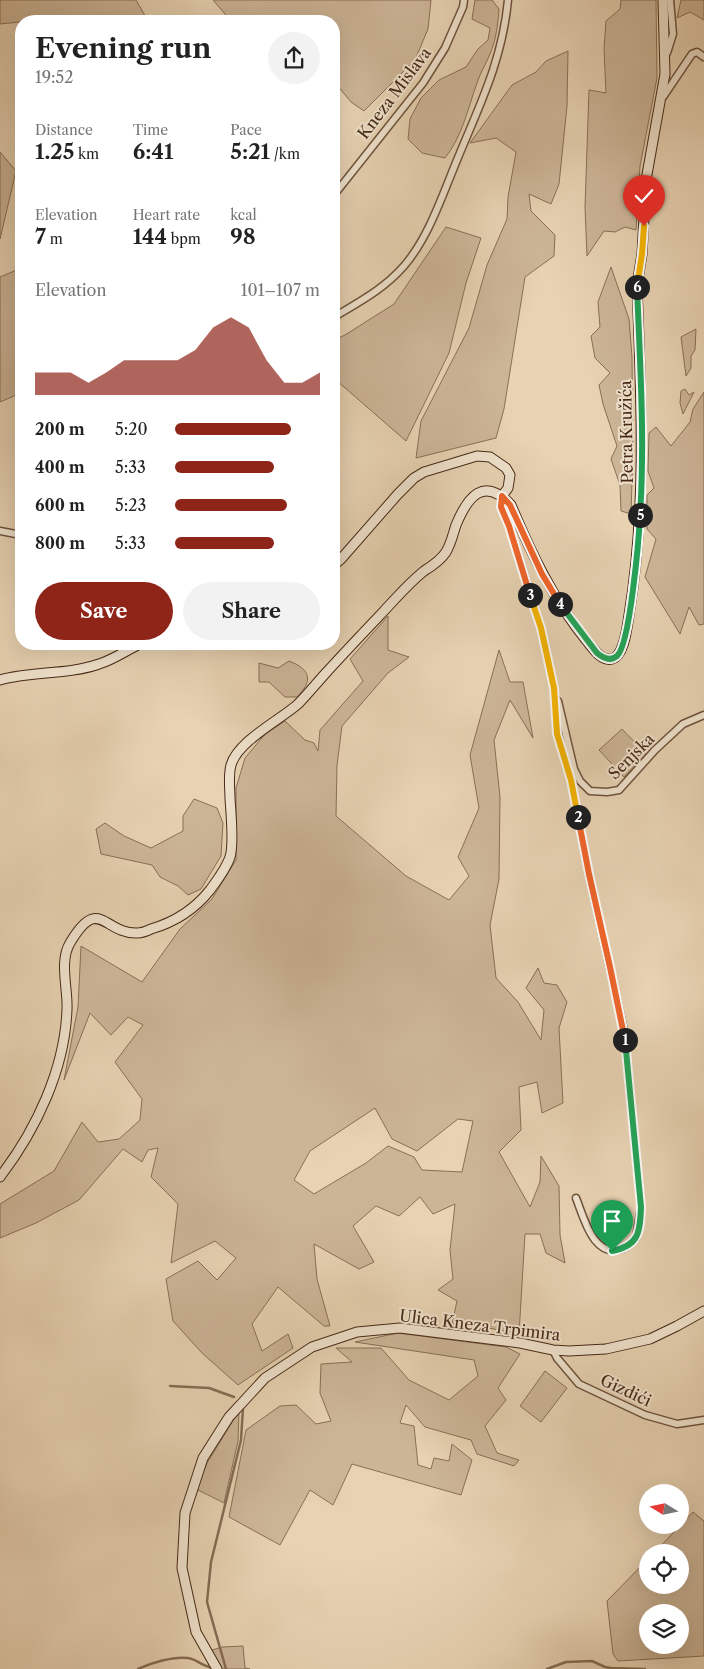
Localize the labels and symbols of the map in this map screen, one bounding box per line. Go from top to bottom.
street label: Kneza Mislava [353,43,435,143]
pin [623,175,665,226]
pin: 6 [624,274,650,300]
street label: Petra Kružića [615,380,637,484]
pin: 5 [628,502,652,528]
pin: 3 [518,582,542,608]
pin: 4 [548,592,572,616]
street label: Senjska [604,728,659,783]
pin: 2 [566,804,590,830]
pin: 1 [612,1028,638,1052]
pin [591,1200,633,1251]
street label: Ulica Kneza Trpimira [398,1305,562,1345]
street label: Gizdići [597,1370,655,1411]
north arrow [639,1484,689,1534]

